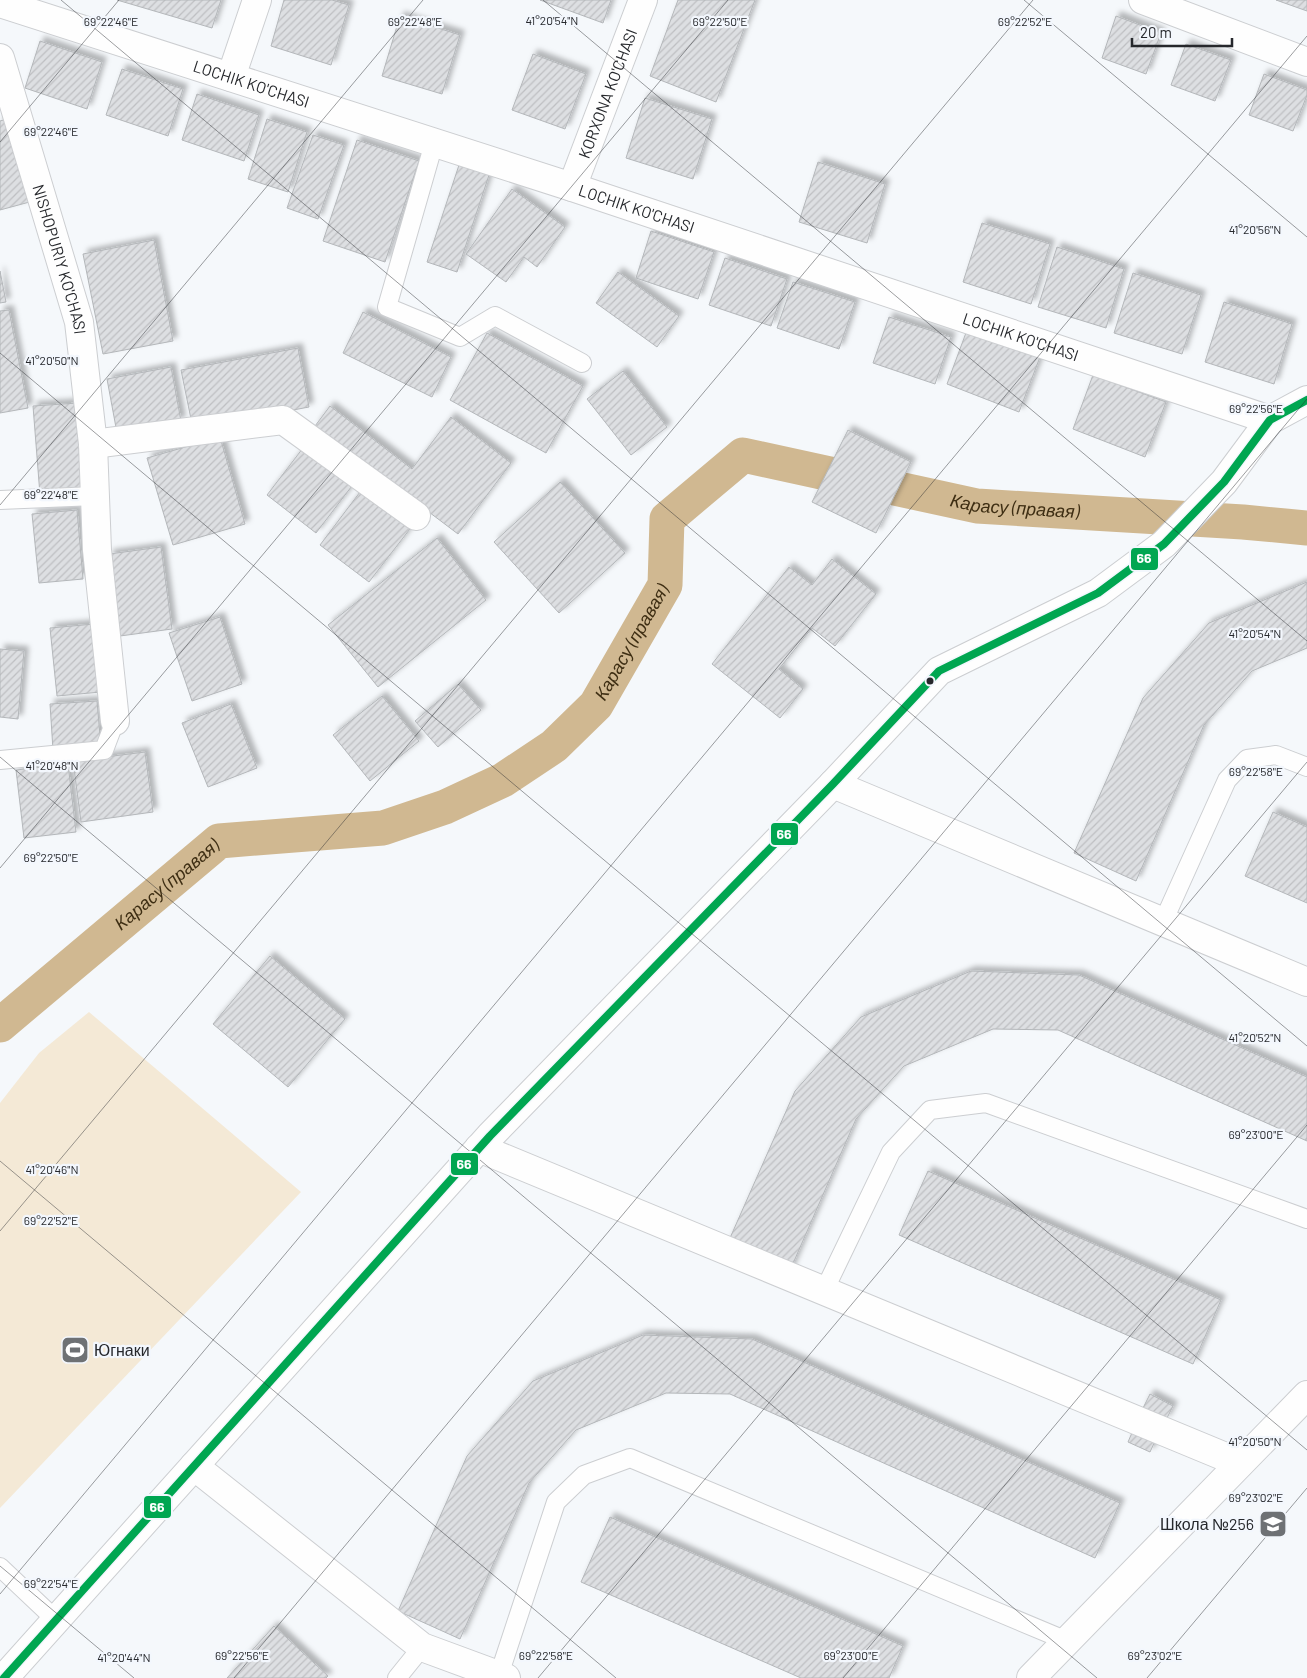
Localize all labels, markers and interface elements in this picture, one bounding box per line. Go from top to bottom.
text: 41°20'54"N [526,13,578,27]
text: 69°22'46"E [84,14,138,28]
text: 69°22'48"E [388,14,442,28]
text: 69°22'50"E [693,14,747,28]
text: 69°22'52"E [998,14,1052,28]
scale bar [1132,15,1232,47]
text: 20 m [1140,23,1172,41]
street label: KORXONA KO'CHASI [574,26,640,161]
street label: LOCHIK KO'CHASI [191,56,312,111]
text: 69°22'46"E [24,124,78,138]
street label: LOCHIK KO'CHASI [576,180,697,236]
street label: NISHOPURIY KO'CHASI [29,182,90,335]
text: 41°20'56"N [1229,222,1281,236]
street label: LOCHIK KO'CHASI [961,308,1081,364]
text: 41°20'50"N [25,353,79,367]
text: 69°22'56"E [1229,401,1283,415]
text: 69°22'48"E [24,487,78,501]
water label: Карасу (правая) [948,489,1082,522]
line badge: 66 [1130,547,1159,571]
text: 66 [1136,549,1152,566]
water label: Карасу (правая) [589,579,674,704]
text: 41°20'54"N [1229,626,1281,640]
unlabelled marker [925,676,935,686]
text: 41°20'48"N [25,758,79,772]
text: 69°22'58"E [1229,764,1283,778]
line badge: 66 [770,822,799,846]
text: 66 [776,825,792,842]
water label: Карасу (правая) [110,833,224,934]
text: 69°22'50"E [24,850,78,864]
text: 41°20'52"N [1229,1030,1281,1044]
text: 69°23'00"E [1228,1127,1284,1141]
line badge: 66 [450,1152,479,1176]
text: 66 [456,1155,472,1172]
text: 41°20'46"N [25,1162,79,1176]
text: 69°22'52"E [24,1213,78,1227]
sports icon: Югнаки [60,1335,90,1365]
place label: Югнаки [94,1340,150,1359]
text: 41°20'50"N [1228,1434,1282,1448]
text: 69°23'02"E [1229,1490,1283,1504]
line badge: 66 [143,1495,172,1519]
text: 66 [149,1498,165,1515]
school or university icon: Школа №256 [1258,1509,1288,1539]
place label: Школа №256 [1160,1514,1254,1533]
text: 69°22'54"E [24,1576,78,1590]
text: 69°22'56"E [215,1648,269,1662]
text: 69°22'58"E [519,1648,573,1662]
text: 69°23'00"E [823,1648,879,1662]
text: 69°23'02"E [1128,1648,1182,1662]
text: 41°20'44"N [97,1650,151,1664]

